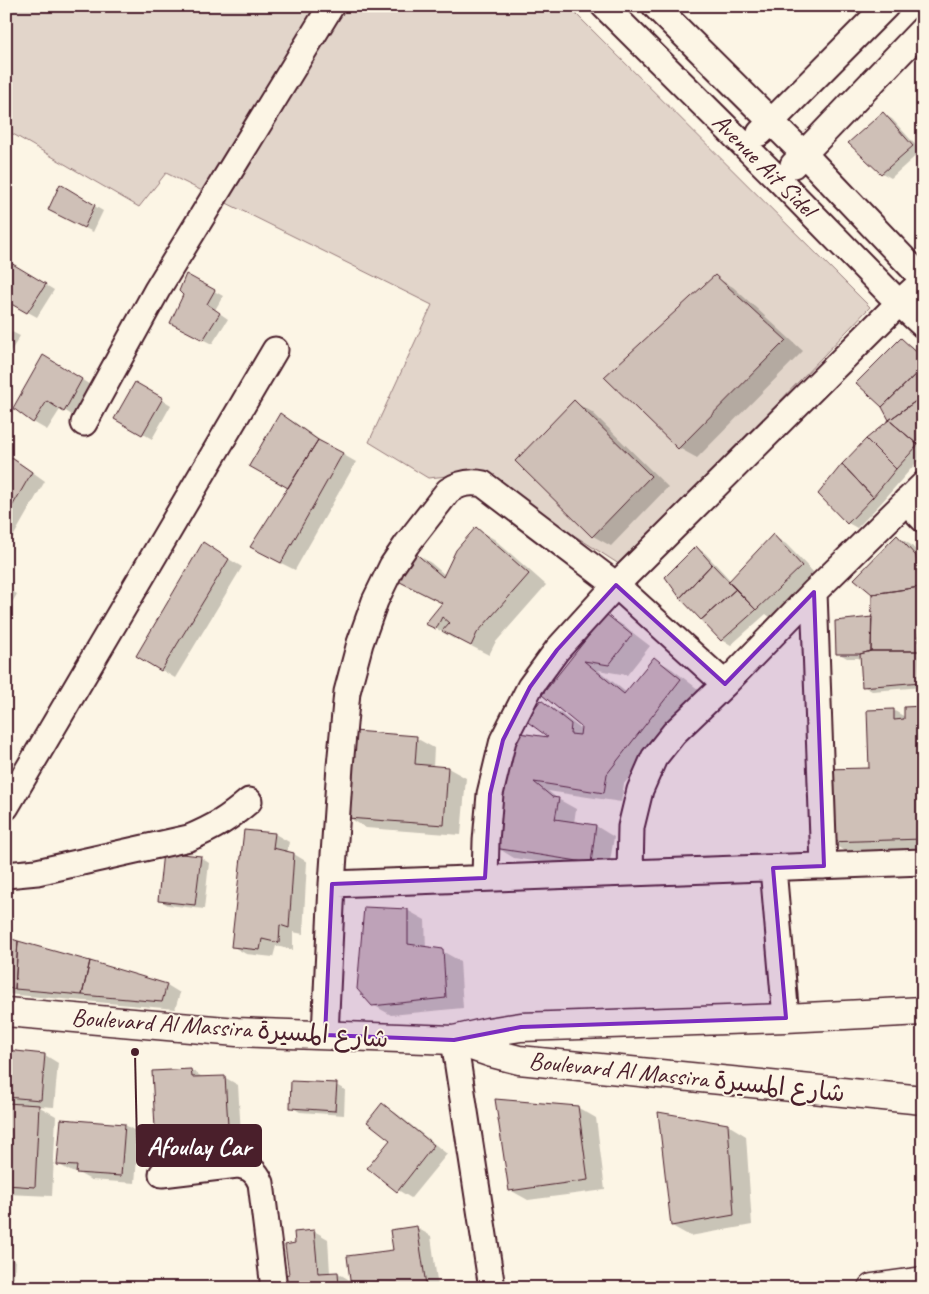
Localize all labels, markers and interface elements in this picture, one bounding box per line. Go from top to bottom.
street label: Avenue Ait Sidel [705,106,826,227]
street label: Boulevard Al Massira شارع المسيرة [70,1001,389,1056]
street label: Boulevard Al Massira شارع المسيرة [527,1044,847,1110]
callout: Afoulay Car [137,1125,261,1166]
text: Afoulay Car [147,1130,254,1163]

